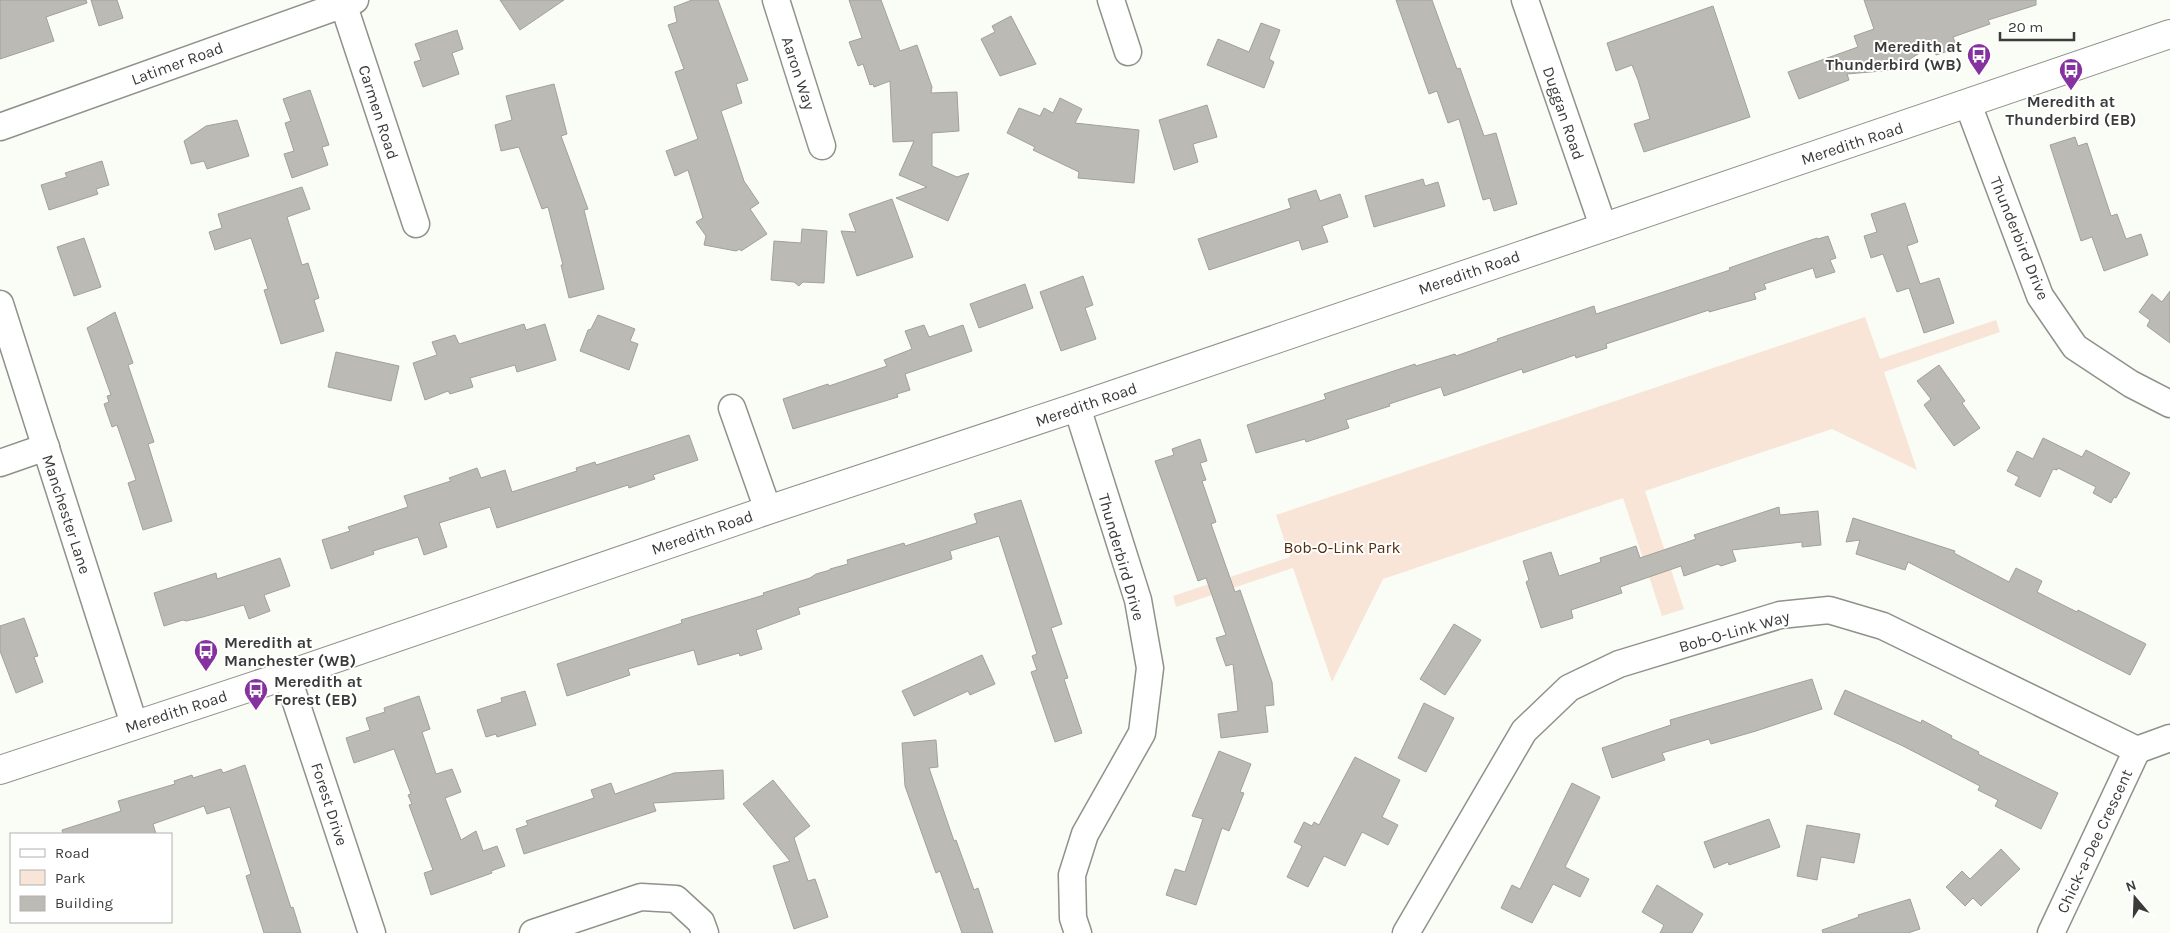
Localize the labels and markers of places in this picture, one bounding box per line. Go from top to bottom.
place label: Meredith at Thunderbird (WB) [1825,37,1962,74]
bus stop icon: Meredith at Thunderbird (WB) [1966,42,1992,76]
bus stop icon: Meredith at Thunderbird (EB) [2058,57,2084,91]
place label: Meredith at Thunderbird (EB) [2006,92,2136,129]
place label: Meredith at Manchester (WB) [224,633,356,670]
bus stop icon: Meredith at Manchester (WB) [193,638,219,672]
place label: Meredith at Forest (EB) [274,672,362,709]
bus stop icon: Meredith at Forest (EB) [243,677,269,711]

